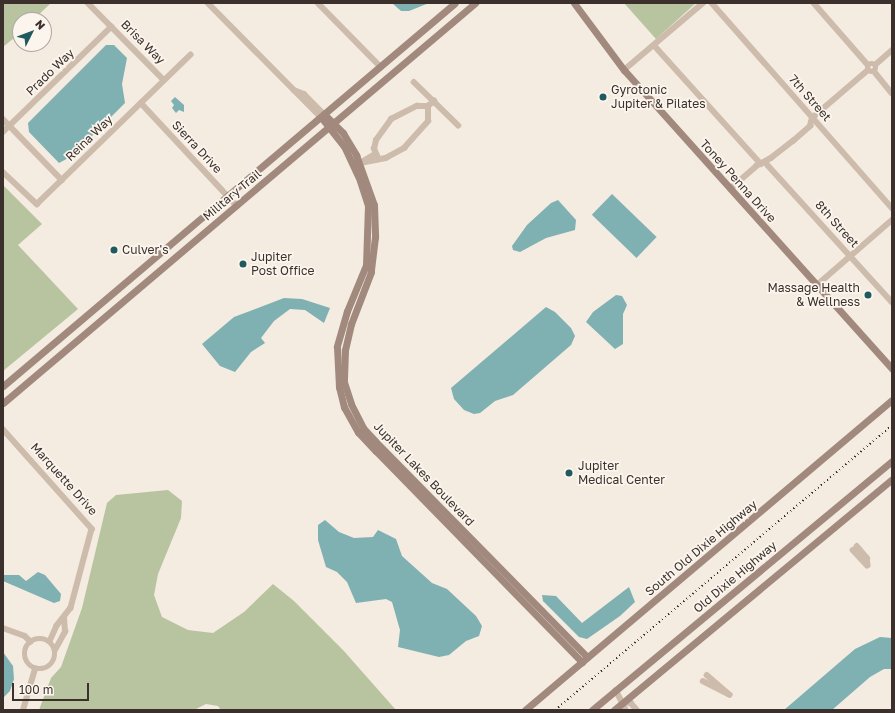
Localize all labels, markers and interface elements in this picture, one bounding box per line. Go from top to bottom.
north arrow [12,12,52,52]
text: N [33,17,48,32]
street label: Brisa Way [118,17,168,67]
street label: Prado Way [23,46,77,98]
street label: 7th Street [786,72,834,124]
place label: Gyrotonic Jupiter & Pilates [611,83,706,111]
marker: Gyrotonic Jupiter & Pilates [598,92,608,102]
street label: Reina Way [63,112,115,164]
street label: Sierra Drive [169,118,225,176]
street label: Toney Penna Drive [697,137,779,225]
street label: Military Trail [200,166,264,224]
street label: 8th Street [812,198,862,250]
place label: Culver's [122,243,169,257]
marker: Culver's [109,245,119,255]
place label: Jupiter Post Office [251,250,315,278]
marker: Jupiter Post Office [238,259,248,269]
place label: Massage Health & Wellness [767,281,860,309]
marker: Massage Health & Wellness [863,290,873,300]
street label: Jupiter Lakes Boulevard [371,419,477,529]
street label: Marquette Drive [28,440,100,518]
place label: Jupiter Medical Center [578,459,665,487]
marker: Jupiter Medical Center [563,467,575,479]
street label: South Old Dixie Highway [642,497,760,599]
street label: Old Dixie Highway [691,538,779,616]
scale bar [14,675,91,701]
text: 100 m [19,682,53,697]

